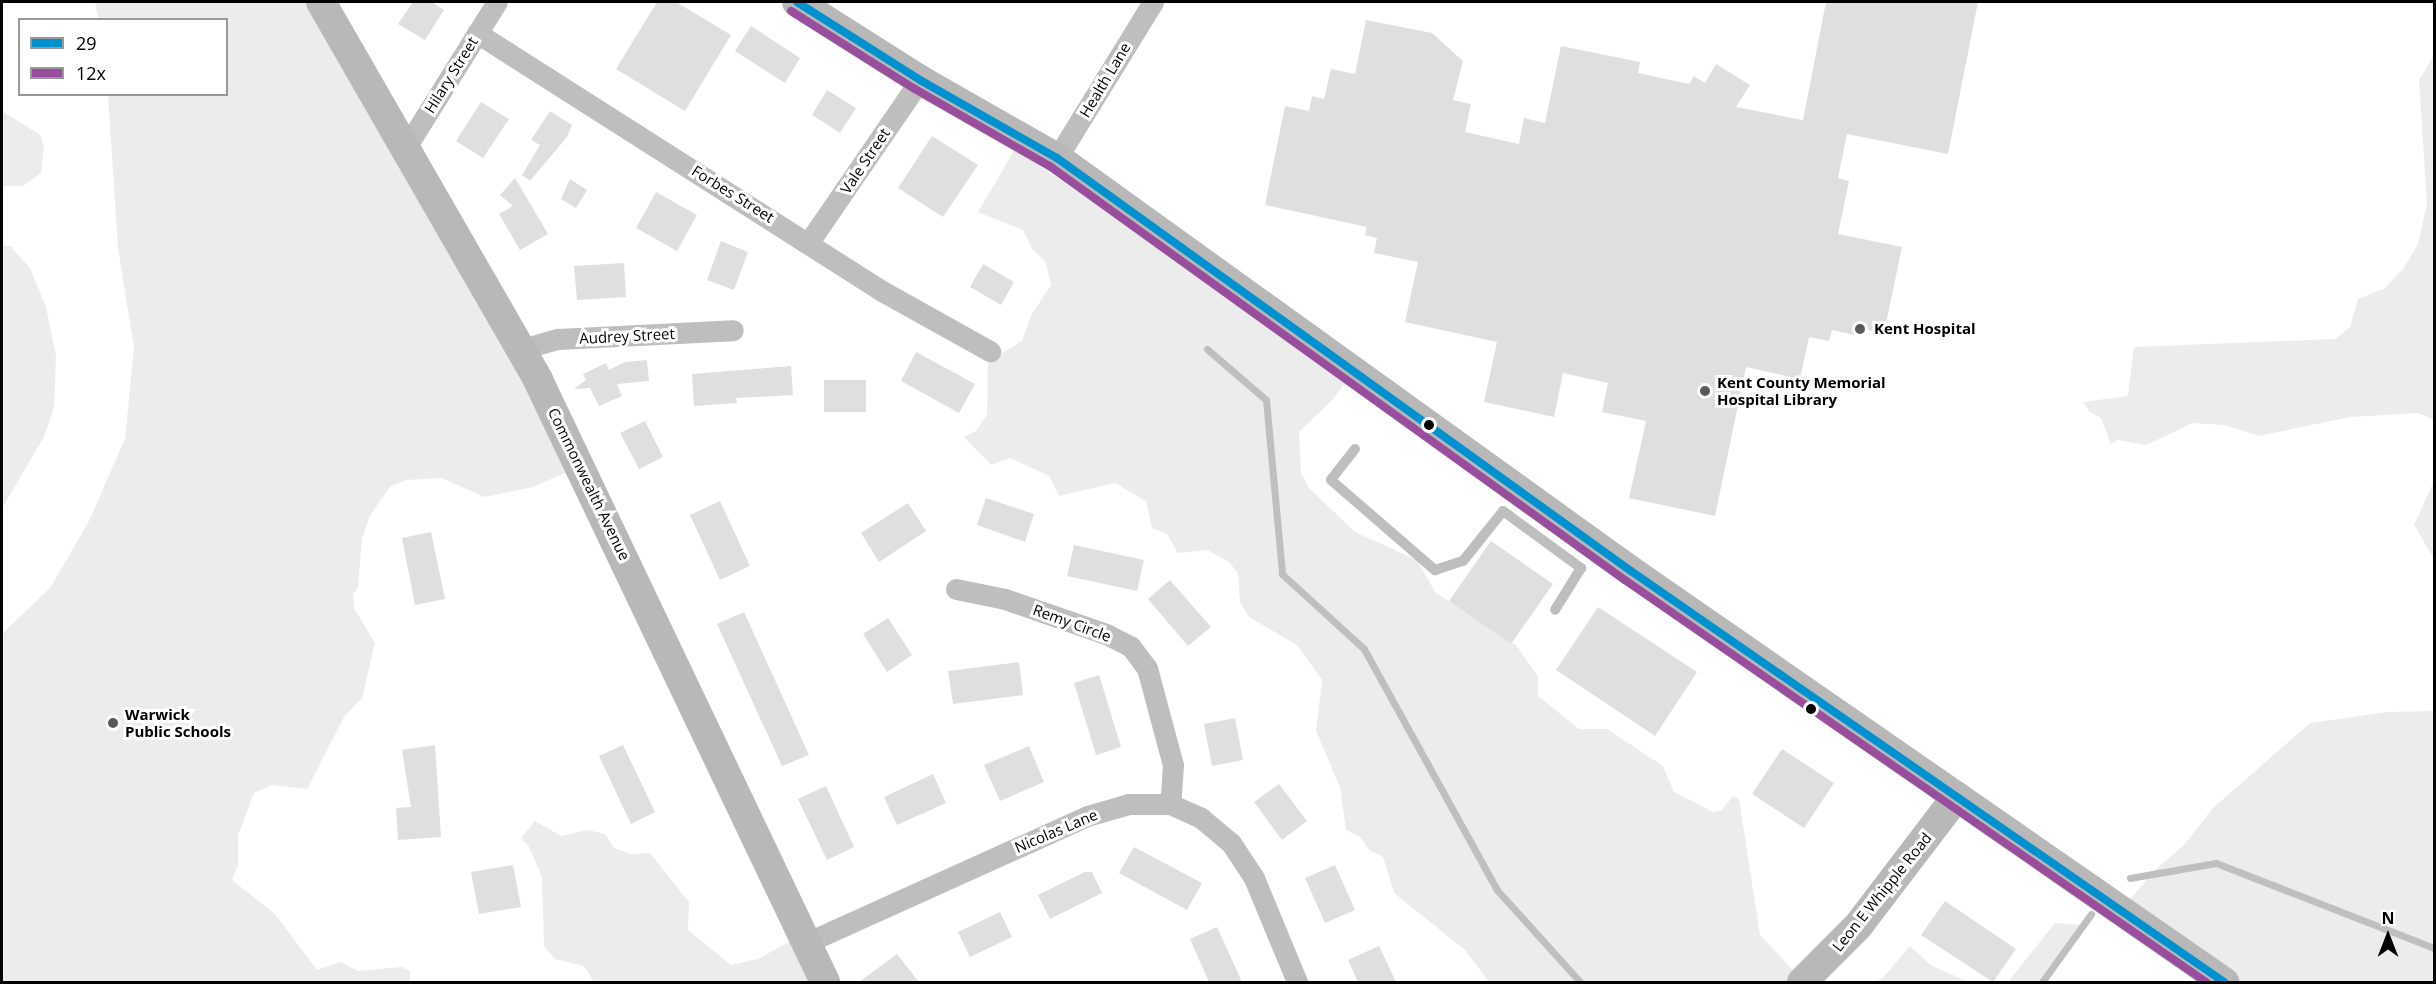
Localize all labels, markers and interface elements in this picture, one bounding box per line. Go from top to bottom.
legend [18,18,228,96]
text: 29 [76,31,97,55]
street label: Hilary Street [420,34,482,116]
street label: Health Lane [1076,39,1134,121]
text: 12x [76,61,106,85]
street label: Vale Street [836,125,894,197]
street label: Forbes Street [689,162,777,226]
marker: Kent Hospital [1851,320,1869,338]
place label: Kent Hospital [1874,320,1976,338]
street label: Audrey Street [579,325,675,347]
place label: Kent County Memorial Hospital Library [1717,373,1886,408]
marker: Kent County Memorial Hospital Library [1698,384,1712,398]
street label: Commonwealth Avenue [544,405,634,563]
unlabelled marker [1423,419,1435,431]
street label: Remy Circle [1031,601,1113,645]
unlabelled marker [1805,703,1817,715]
place label: Warwick Public Schools [125,705,231,740]
marker: Warwick Public Schools [106,716,120,730]
street label: Nicolas Lane [1012,805,1100,857]
street label: Leon E Whipple Road [1829,829,1935,955]
north arrow [2358,906,2418,966]
text: N [2381,907,2395,929]

